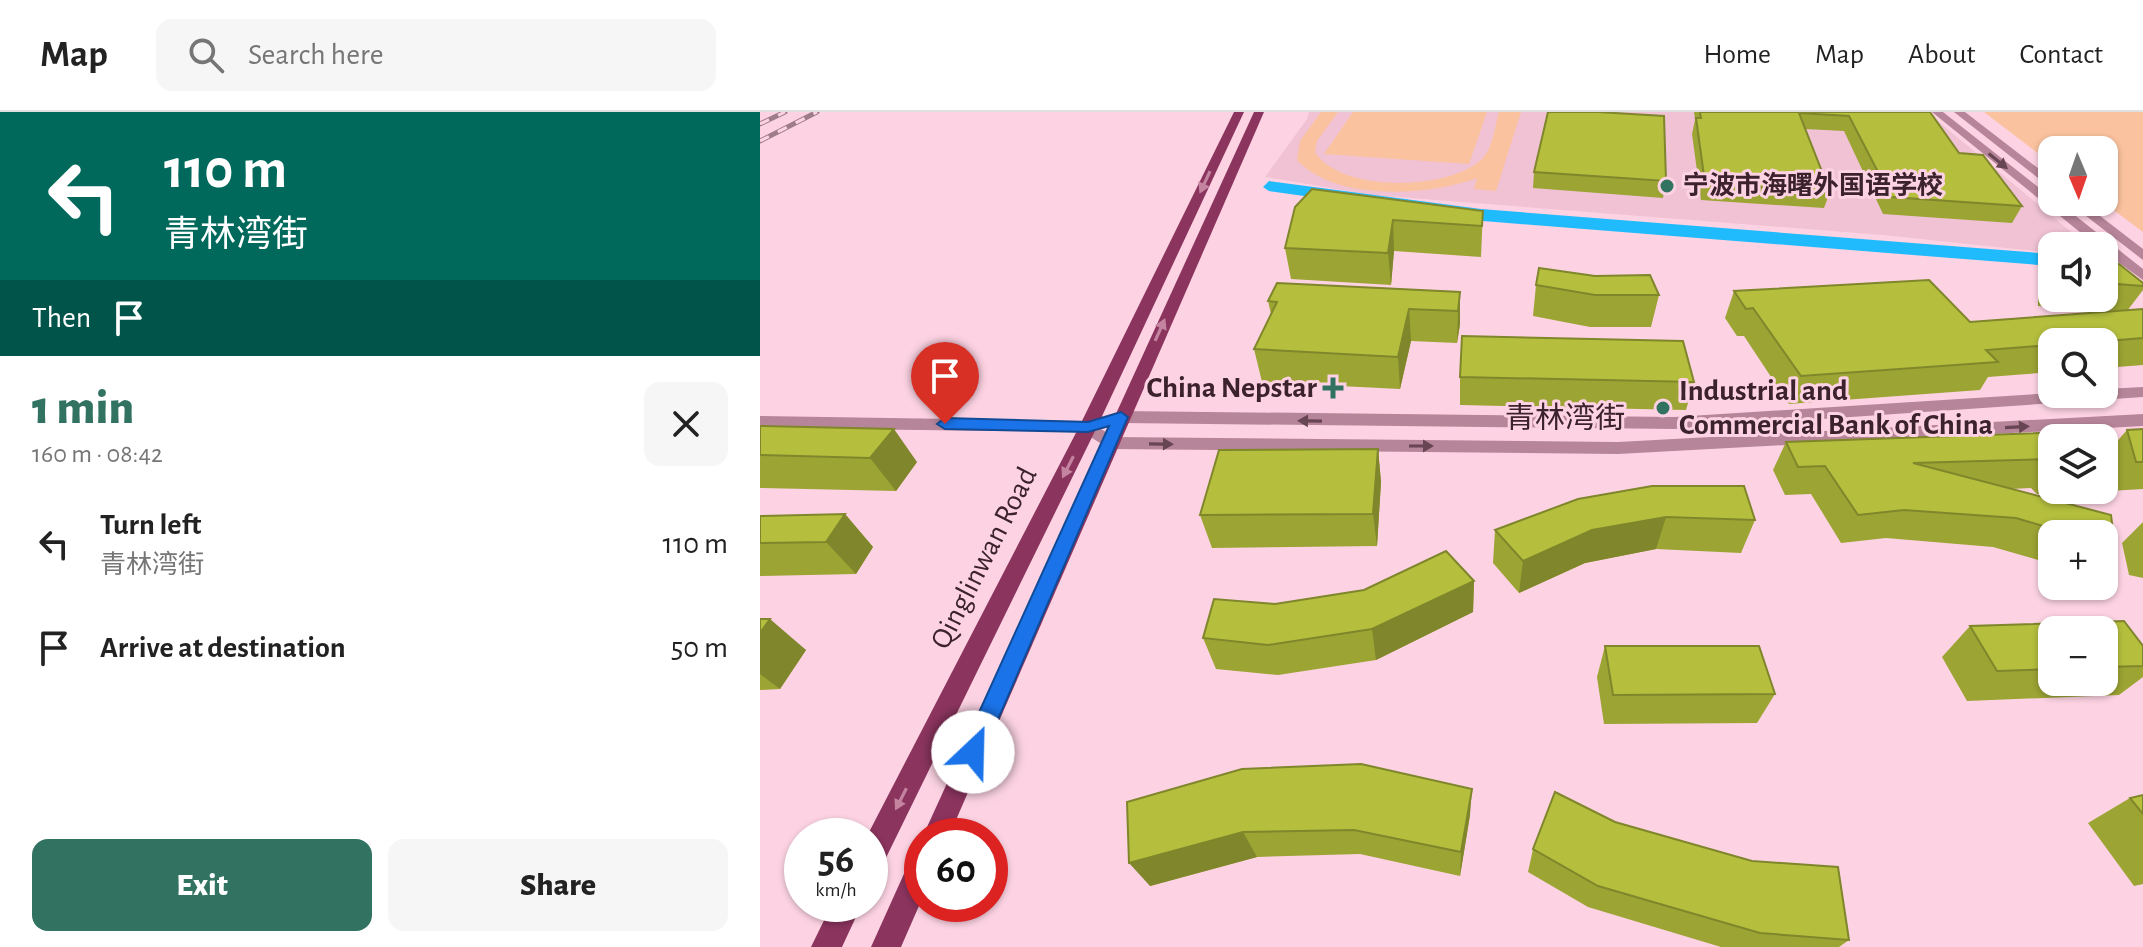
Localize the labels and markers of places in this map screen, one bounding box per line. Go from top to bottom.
place label: 宁波市海曙外国语学校 [1683,171,1943,199]
marker: 宁波市海曙外国语学校 [1658,177,1676,195]
pin [911,342,979,424]
place label: China Nepstar [1146,373,1318,403]
place label: Industrial and Commercial Bank of China [1679,376,1993,440]
marker: China Nepstar [1324,379,1342,397]
marker: Industrial and Commercial Bank of China [1654,399,1672,417]

